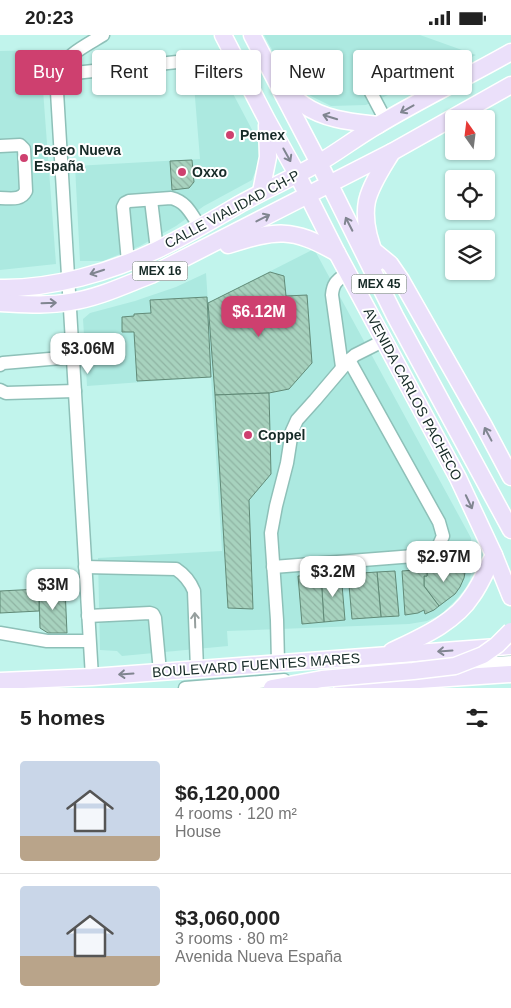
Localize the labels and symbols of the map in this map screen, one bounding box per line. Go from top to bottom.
one-way arrow [400,105,414,115]
north arrow [445,110,495,160]
one-way arrow [322,111,338,121]
place label: Pemex [240,127,285,143]
marker: Pemex [224,129,236,141]
place label: Paseo Nueva España [34,142,121,174]
one-way arrow [282,148,292,162]
marker: Paseo Nueva España [18,152,30,164]
place label: Oxxo [192,164,227,180]
marker: Oxxo [176,166,188,178]
street label: CALLE VIALIDAD CH-P [162,167,302,251]
one-way arrow [255,213,270,222]
one-way arrow [344,217,354,232]
road number: MEX 16 [132,262,188,281]
one-way arrow [89,268,105,278]
road number: MEX 45 [352,275,406,293]
pin: $6.12M [218,295,300,338]
one-way arrow [40,299,56,308]
street label: AVENIDA CARLOS PACHECO [361,305,465,483]
pin: $3.06M [47,333,129,375]
place label: Coppel [258,427,305,443]
one-way arrow [483,427,492,442]
marker: Coppel [242,429,254,441]
one-way arrow [465,494,475,509]
pin: $2.97M [403,541,485,583]
pin: $3.2M [298,555,368,598]
pin: $3M [29,569,77,611]
one-way arrow [190,613,200,629]
one-way arrow [437,646,453,655]
street label: BOULEVARD FUENTES MARES [152,650,360,680]
one-way arrow [118,670,134,679]

